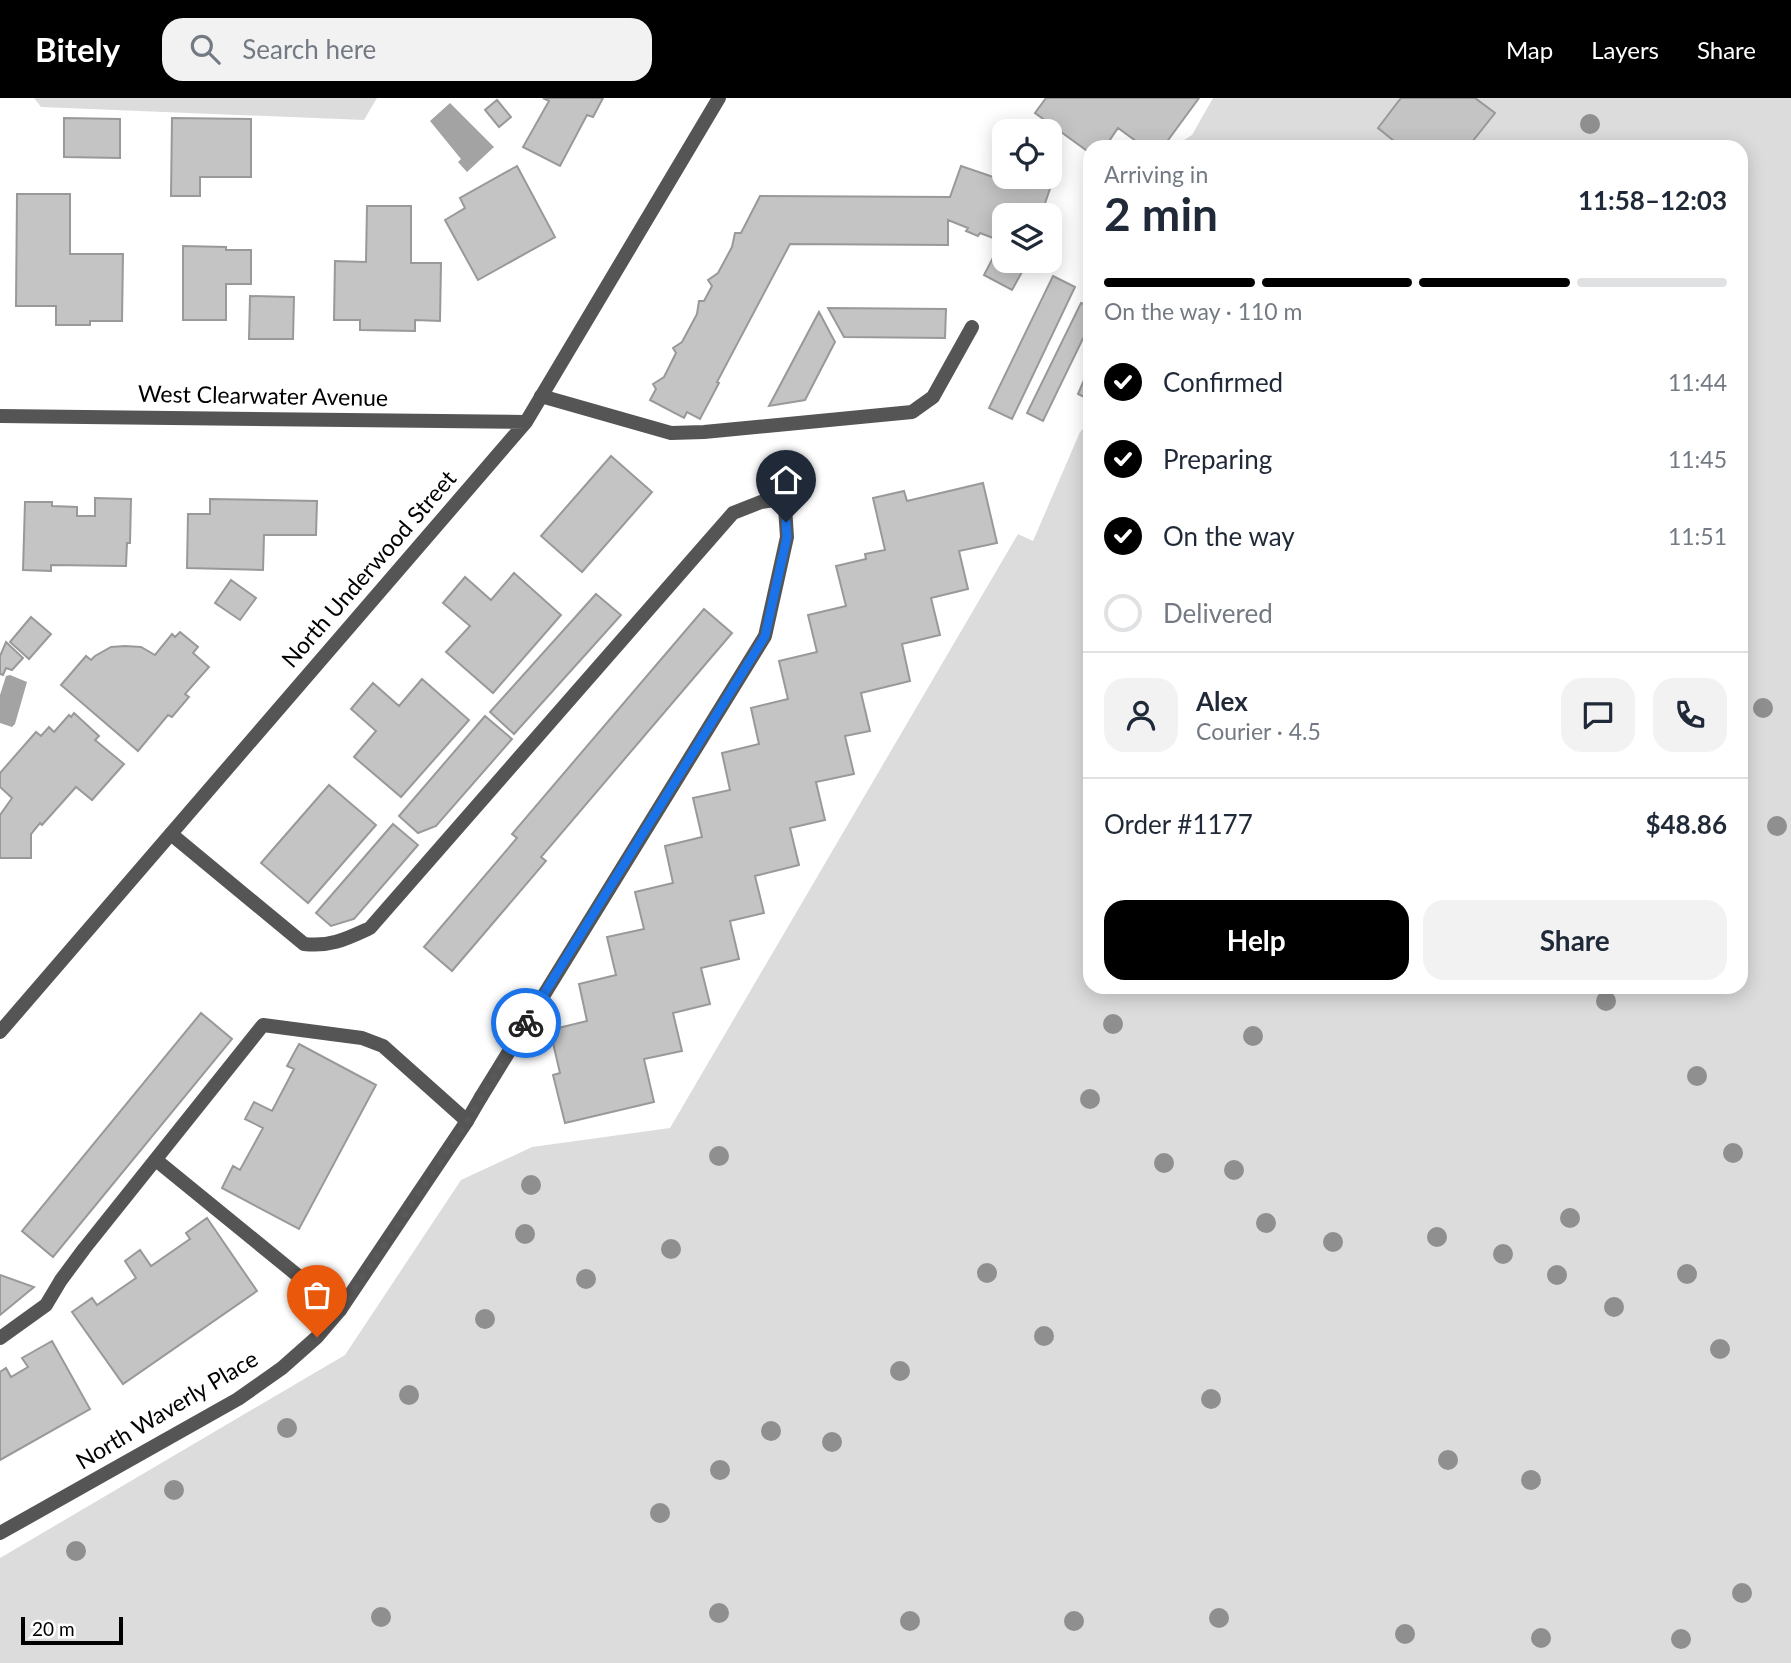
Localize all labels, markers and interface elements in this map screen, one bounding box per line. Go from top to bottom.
search box [162,18,652,81]
text: Bitely [35,29,120,69]
icon: search [186,30,224,68]
text: Search here [242,33,376,65]
text: Map [1506,35,1553,64]
text: Layers [1591,35,1659,64]
text: Share [1697,35,1756,64]
map controls [992,119,1062,273]
button: locate [992,119,1062,189]
text: Arriving in [1104,160,1208,188]
text: 11:58–12:03 [1578,184,1727,216]
text: 2 min [1104,186,1218,241]
button: layers [992,203,1062,273]
text: On the way · 110 m [1104,297,1303,325]
icon: check [1104,363,1142,401]
text: Confirmed [1163,366,1283,398]
text: 11:44 [1668,368,1727,396]
street label: West Clearwater Avenue [138,379,388,411]
icon: check [1104,440,1142,478]
text: Preparing [1163,443,1272,475]
text: 11:45 [1668,445,1727,473]
pin [756,450,816,522]
icon: home [767,461,805,499]
street label: North Underwood Street [275,464,462,673]
icon: check [1104,517,1142,555]
text: On the way [1163,520,1295,552]
text: 11:51 [1668,522,1727,550]
text: Delivered [1163,597,1273,629]
button: person [1104,678,1178,752]
button: chat [1561,678,1635,752]
button: phone [1653,678,1727,752]
text: Alex [1196,685,1248,717]
text: Courier · 4.5 [1196,717,1321,745]
text: Order #1177 [1104,808,1253,840]
text: $48.86 [1645,808,1727,840]
button: Help [1104,900,1409,980]
button: Share [1423,900,1727,980]
courier [491,988,561,1058]
icon: bike [507,1004,545,1042]
pin [287,1265,347,1337]
icon: bag [298,1276,336,1314]
street label: North Waverly Place [70,1344,262,1474]
scale bar [21,1614,122,1646]
text: 20 m [32,1617,75,1640]

